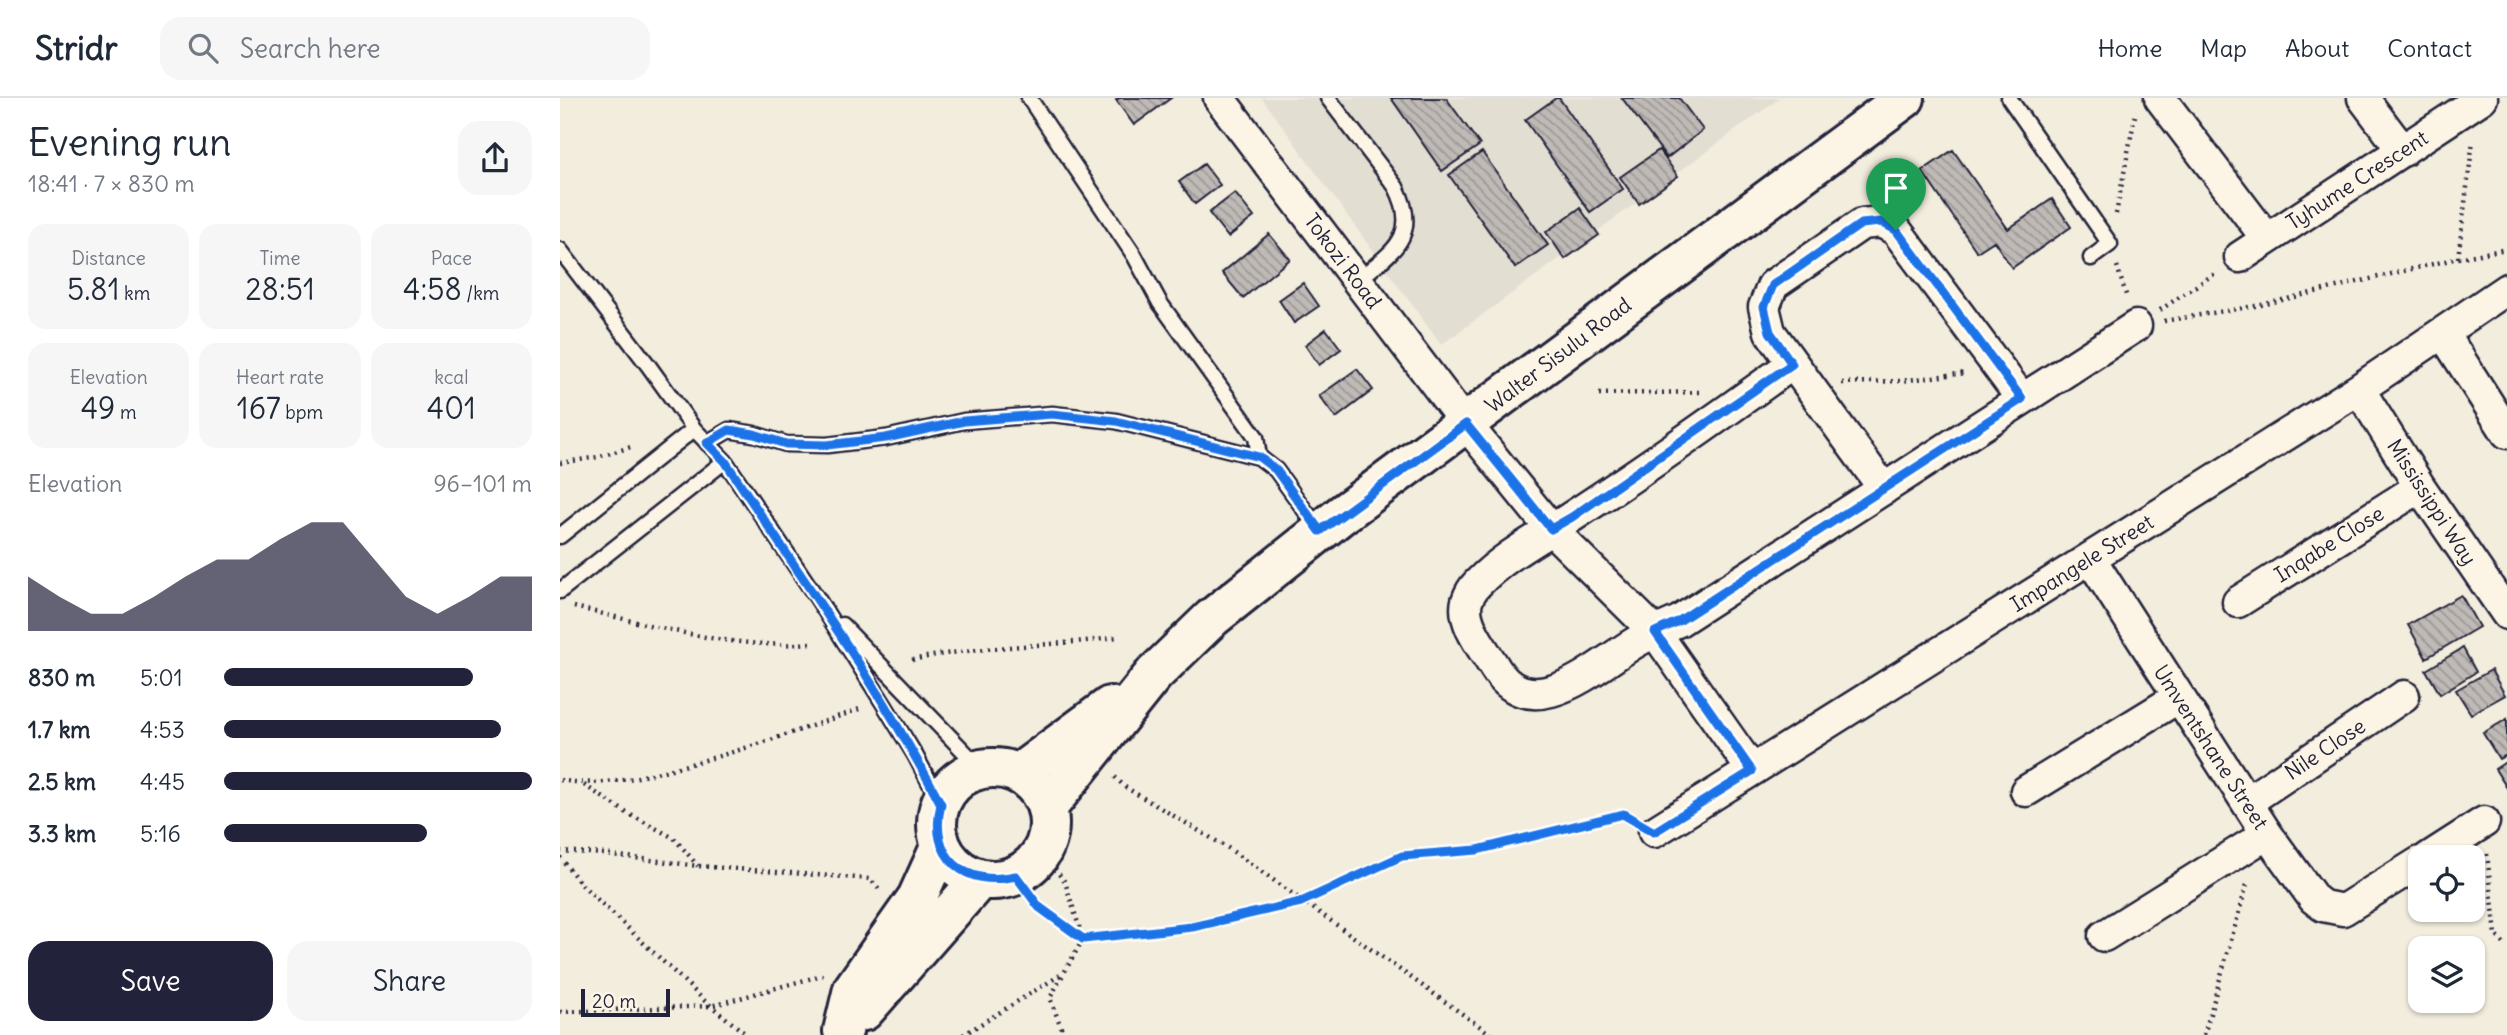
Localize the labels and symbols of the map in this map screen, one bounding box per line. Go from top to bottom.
street label: Tyhume Crescent [2281,124,2433,236]
pin [1866,158,1926,230]
street label: Tokozi Road [1298,208,1388,314]
street label: Walter Sisulu Road [1480,291,1636,419]
street label: Mississippi Way [2381,434,2483,570]
street label: Inqabe Close [2269,500,2389,588]
street label: Impangele Street [2005,508,2159,618]
street label: Umventshane Street [2148,659,2274,835]
street label: Nile Close [2280,712,2370,786]
scale bar [581,986,670,1018]

